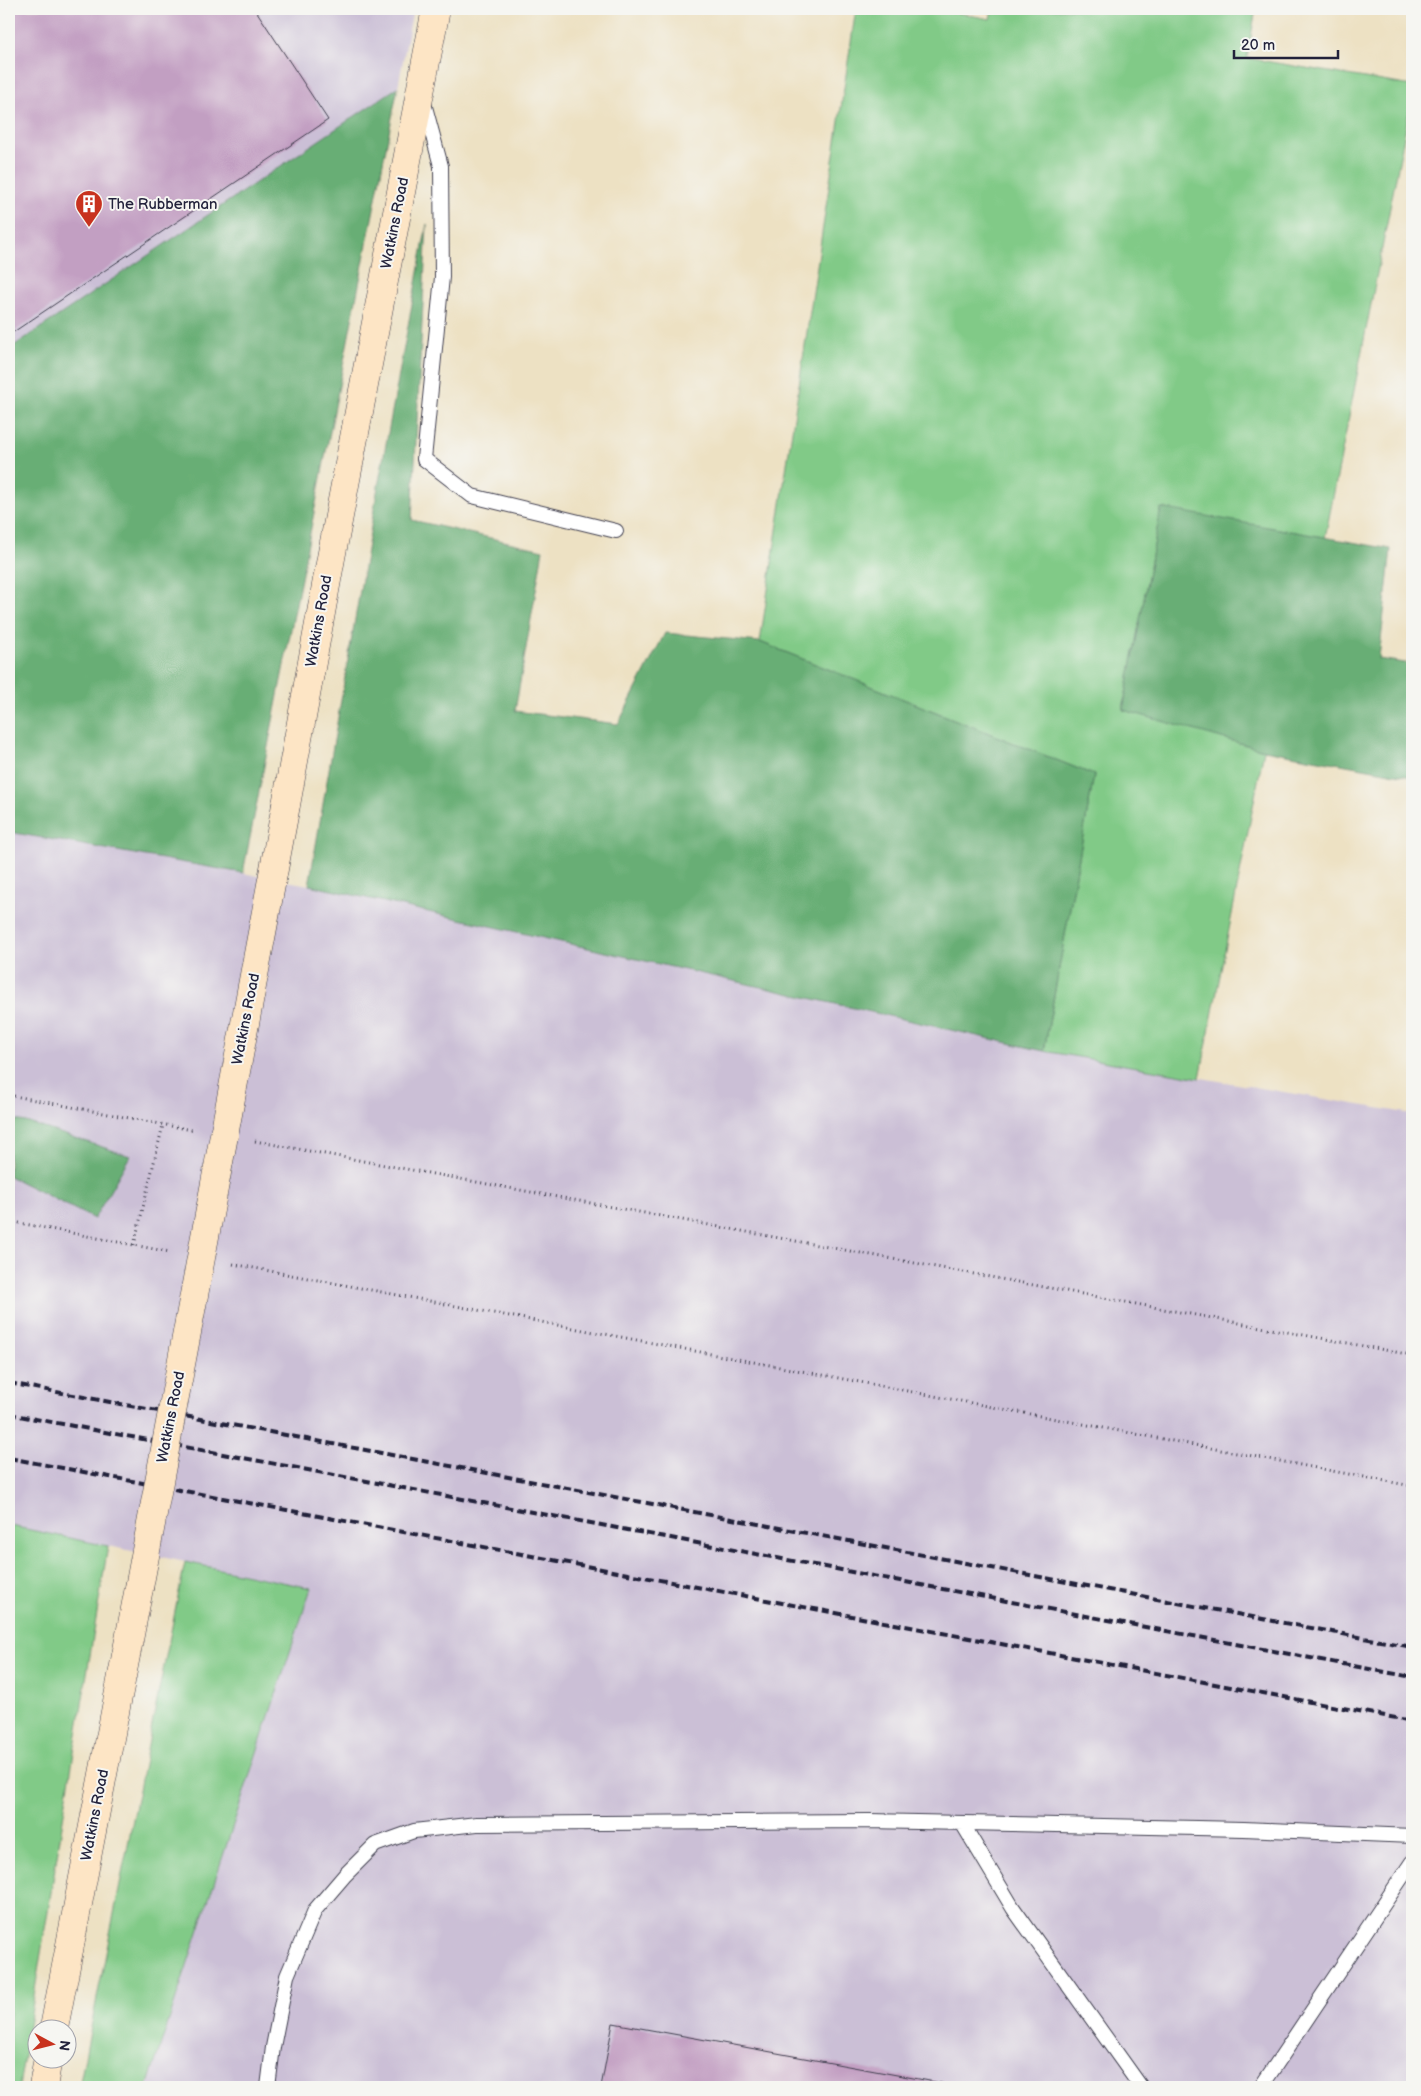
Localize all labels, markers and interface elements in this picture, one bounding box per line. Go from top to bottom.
scale bar [1234,28,1337,60]
text: 20 m [1241,36,1275,55]
street label: Watkins Road [377,176,413,270]
building icon: The Rubberman [74,189,104,228]
place label: The Rubberman [108,195,217,214]
street label: Watkins Road [302,574,336,668]
street label: Watkins Road [228,972,264,1066]
street label: Watkins Road [153,1370,189,1464]
street label: Watkins Road [77,1768,113,1862]
north arrow [28,2018,78,2068]
text: N [55,2039,73,2052]

